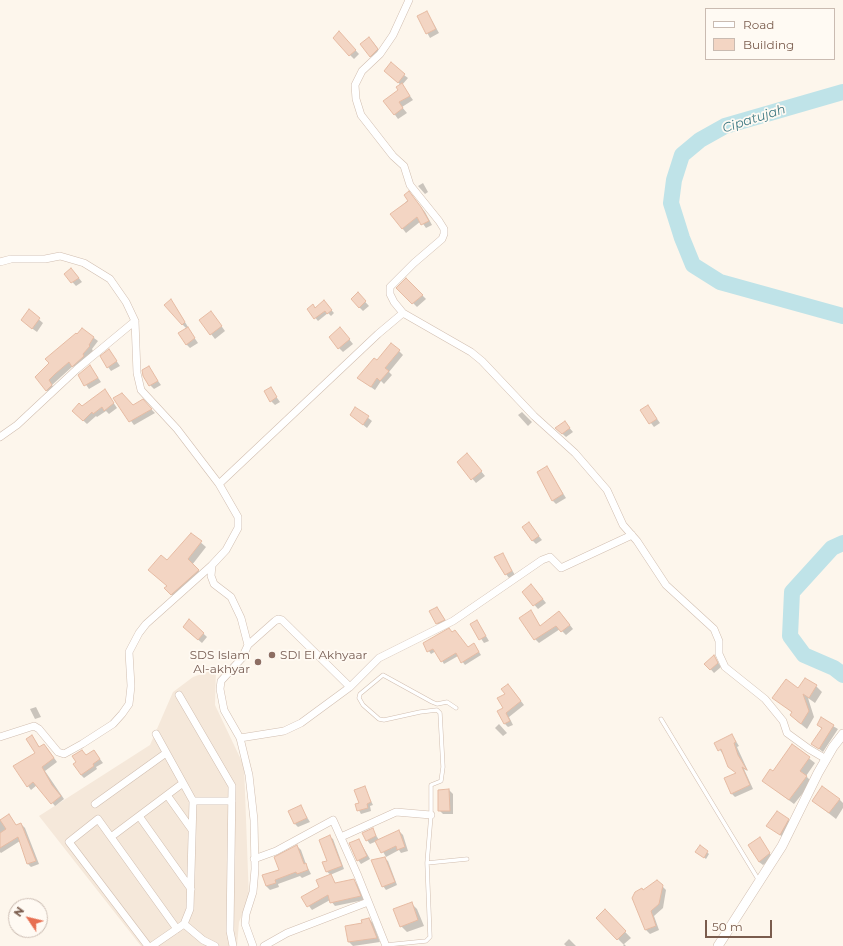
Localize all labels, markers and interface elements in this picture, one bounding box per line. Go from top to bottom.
legend [705,8,835,60]
text: Road [743,17,774,32]
text: Building [743,37,794,52]
water label: Cipatujah [720,101,788,137]
place label: SDS Islam Al-akhyar [190,648,250,676]
place label: SDI El Akhyaar [280,648,367,662]
marker: SDI El Akhyaar [267,650,277,660]
marker: SDS Islam Al-akhyar [253,657,263,667]
north arrow [8,898,48,938]
text: N [11,904,27,919]
scale bar [707,912,774,938]
text: 50 m [712,919,743,934]

